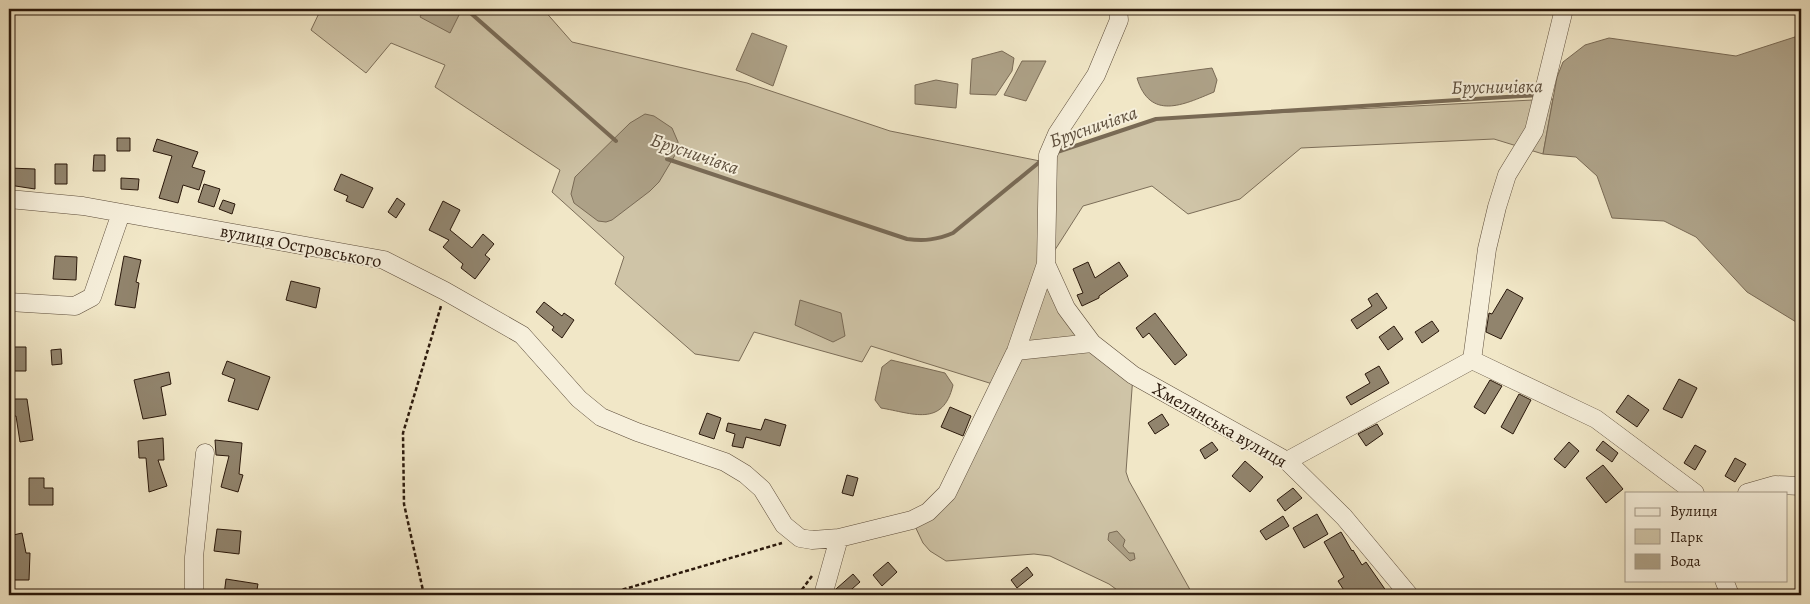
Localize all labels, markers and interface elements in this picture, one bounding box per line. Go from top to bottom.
water label: Брусничівка [1451,73,1543,101]
water label: Брусничівка [1046,100,1141,154]
water label: Брусничівка [647,127,742,181]
street label: вулиця Островського [218,219,384,273]
street label: Хмелянська вулиця [1148,377,1292,473]
legend [1625,492,1788,582]
text: Вулиця [1670,501,1717,521]
text: Парк [1670,527,1703,547]
text: Вода [1670,551,1701,571]

